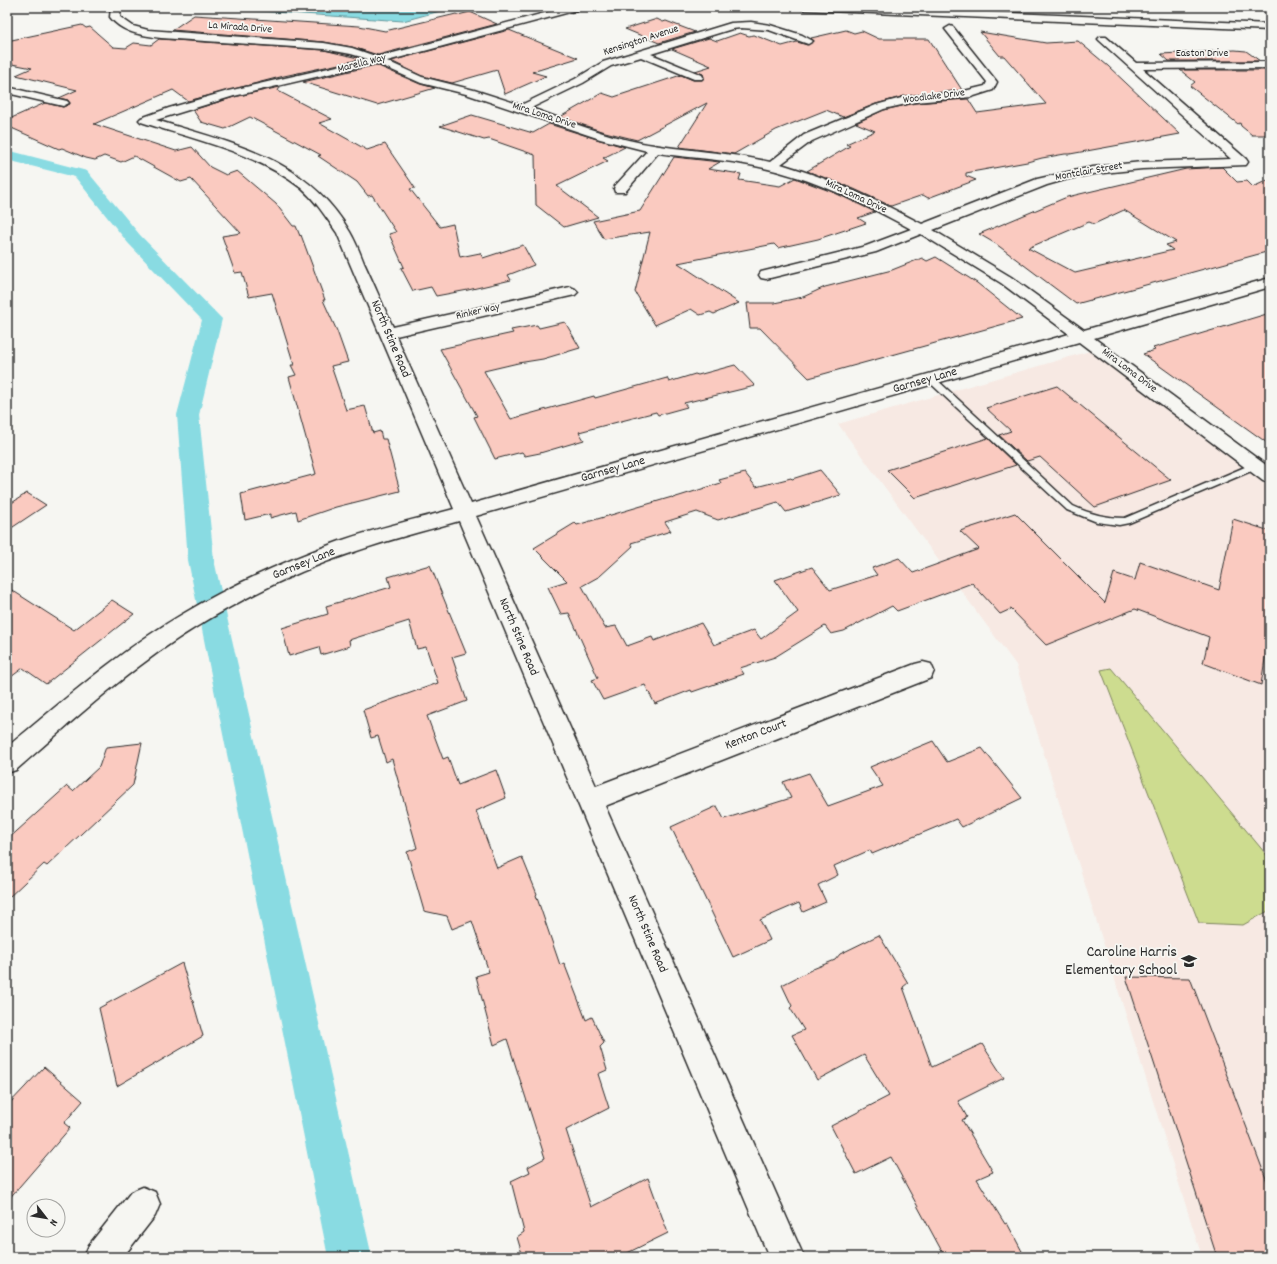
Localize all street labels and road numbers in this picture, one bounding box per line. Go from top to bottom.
street label: La Mirada Drive [208,18,273,38]
street label: Kensington Avenue [601,21,681,61]
street label: Easton Drive [1176,46,1228,62]
street label: Marella Way [336,50,388,78]
street label: Woodlake Drive [902,85,966,109]
street label: Mira Loma Drive [510,98,578,134]
street label: Montclair Street [1054,158,1124,186]
street label: Mira Loma Drive [823,176,889,218]
street label: North Stine Road [365,297,415,381]
street label: Rinker Way [455,299,502,325]
street label: Mira Loma Drive [1098,345,1160,397]
street label: Garnsey Lane [891,363,960,399]
street label: Garnsey Lane [579,452,648,488]
street label: Garnsey Lane [270,543,338,585]
street label: North Stine Road [493,595,543,679]
street label: Kenton Court [722,714,790,755]
street label: North Stine Road [622,892,672,976]

